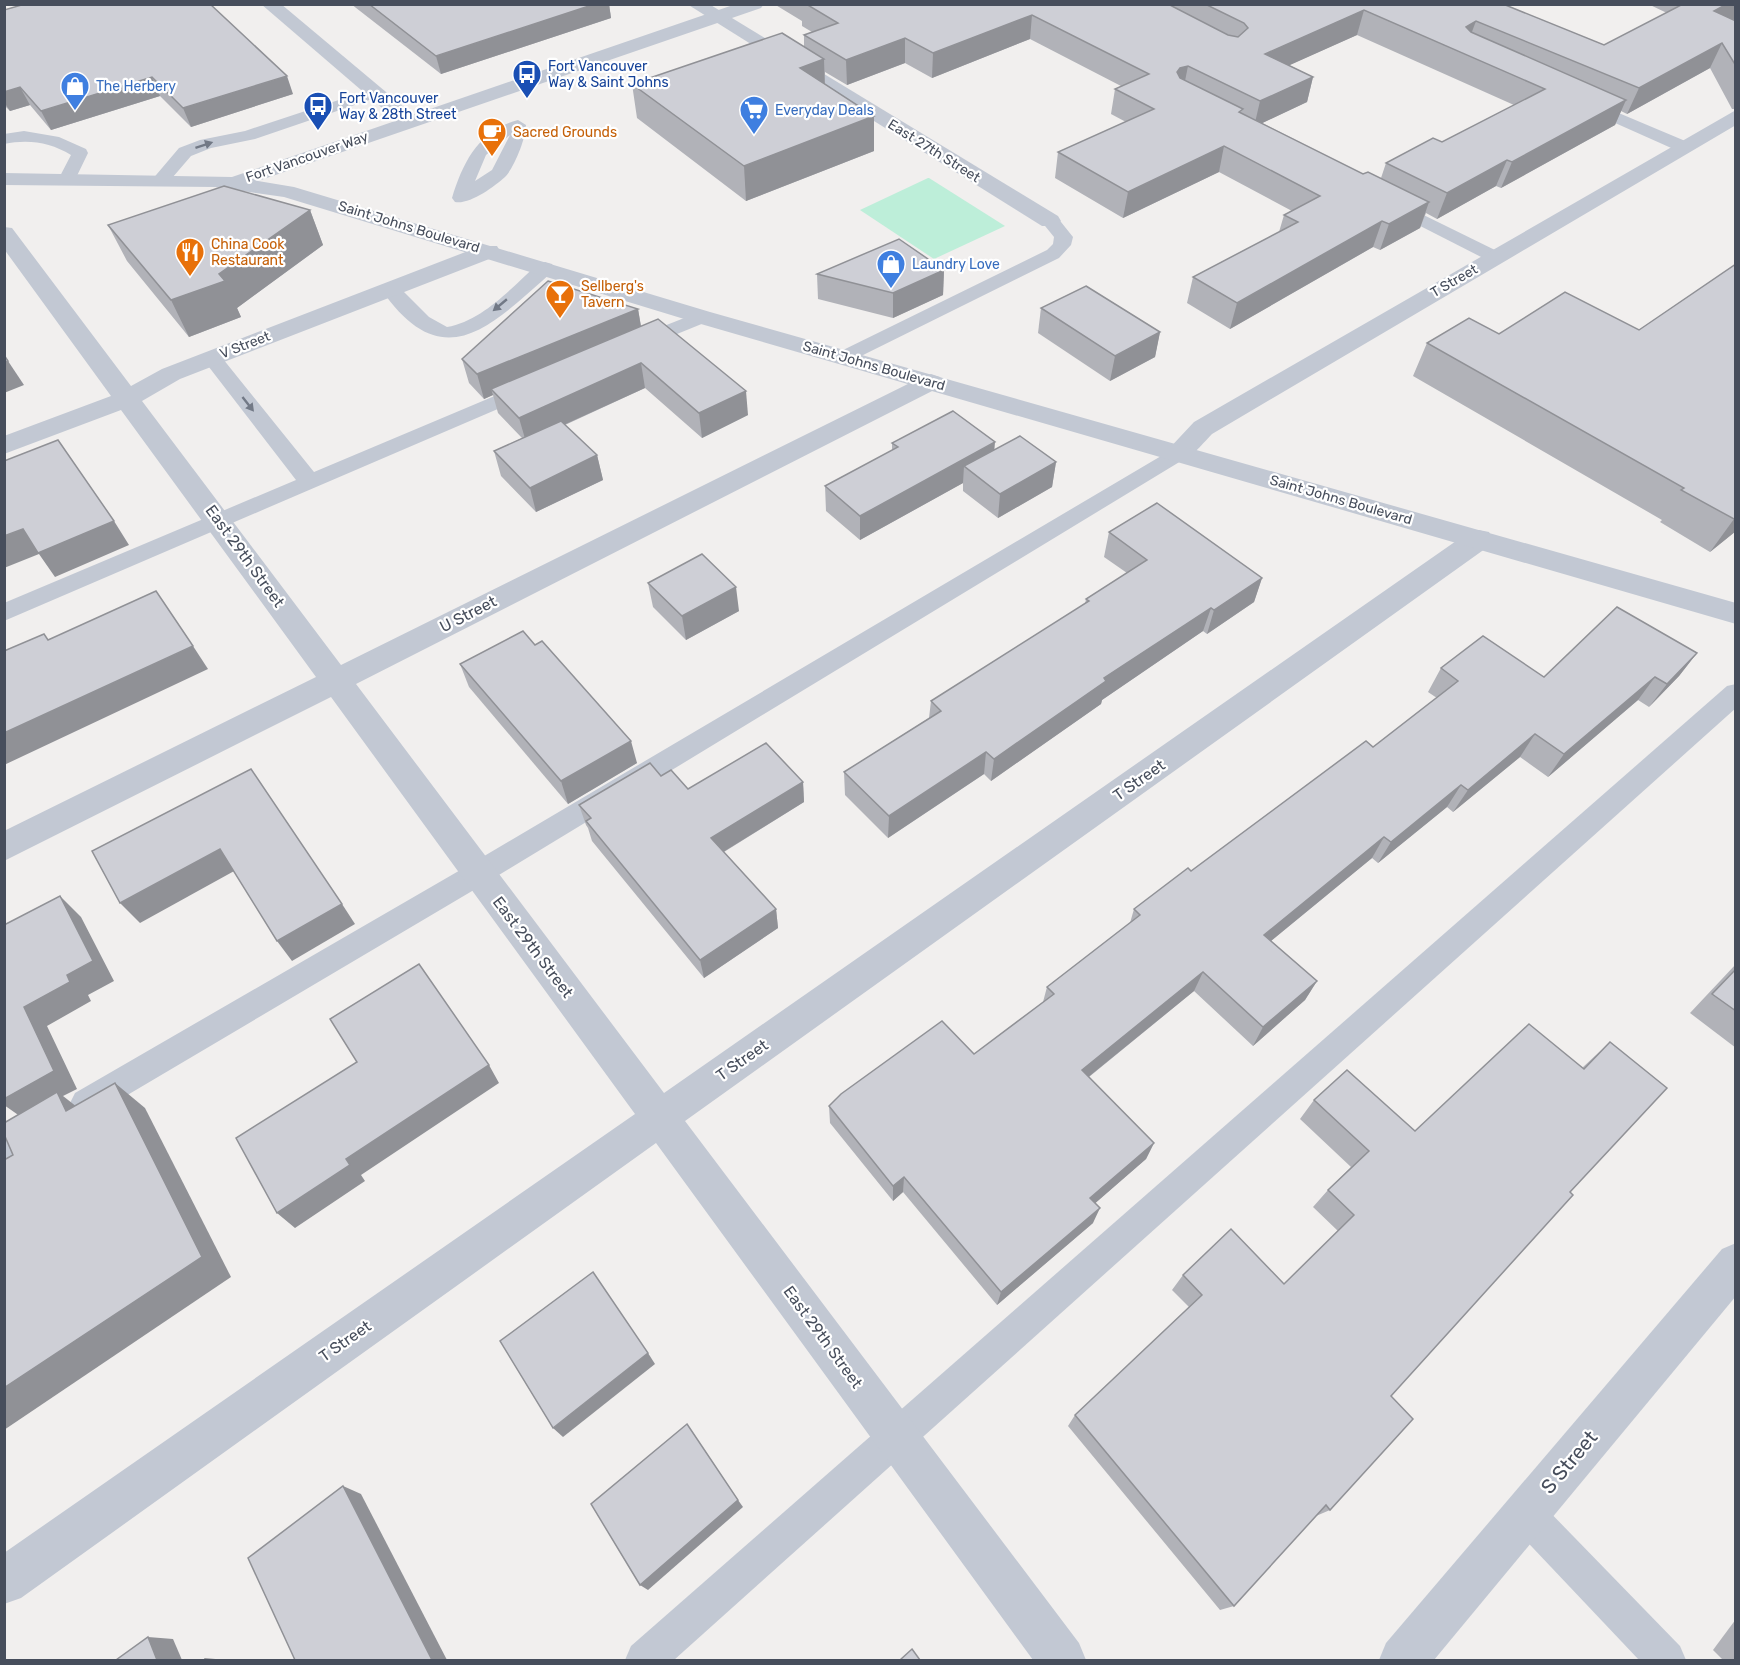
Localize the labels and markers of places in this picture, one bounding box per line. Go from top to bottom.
bus stop icon: Fort Vancouver Way & Saint Johns [511,58,543,100]
place label: Fort Vancouver Way & Saint Johns [548,58,669,91]
shop icon: The Herbery [59,70,91,112]
place label: The Herbery [96,78,176,95]
bus stop icon: Fort Vancouver Way & 28th Street [302,90,334,132]
place label: Fort Vancouver Way & 28th Street [339,90,457,123]
supermarket icon: Everyday Deals [738,94,770,136]
place label: Everyday Deals [775,102,874,119]
cafe icon: Sacred Grounds [476,116,508,158]
place label: Sacred Grounds [513,124,617,141]
restaurant icon: China Cook Restaurant [174,236,206,278]
place label: China Cook Restaurant [211,236,285,269]
shop icon: Laundry Love [875,248,907,290]
place label: Laundry Love [912,256,1000,273]
bar icon: Sellberg's Tavern [544,278,576,320]
place label: Sellberg's Tavern [581,278,644,311]

